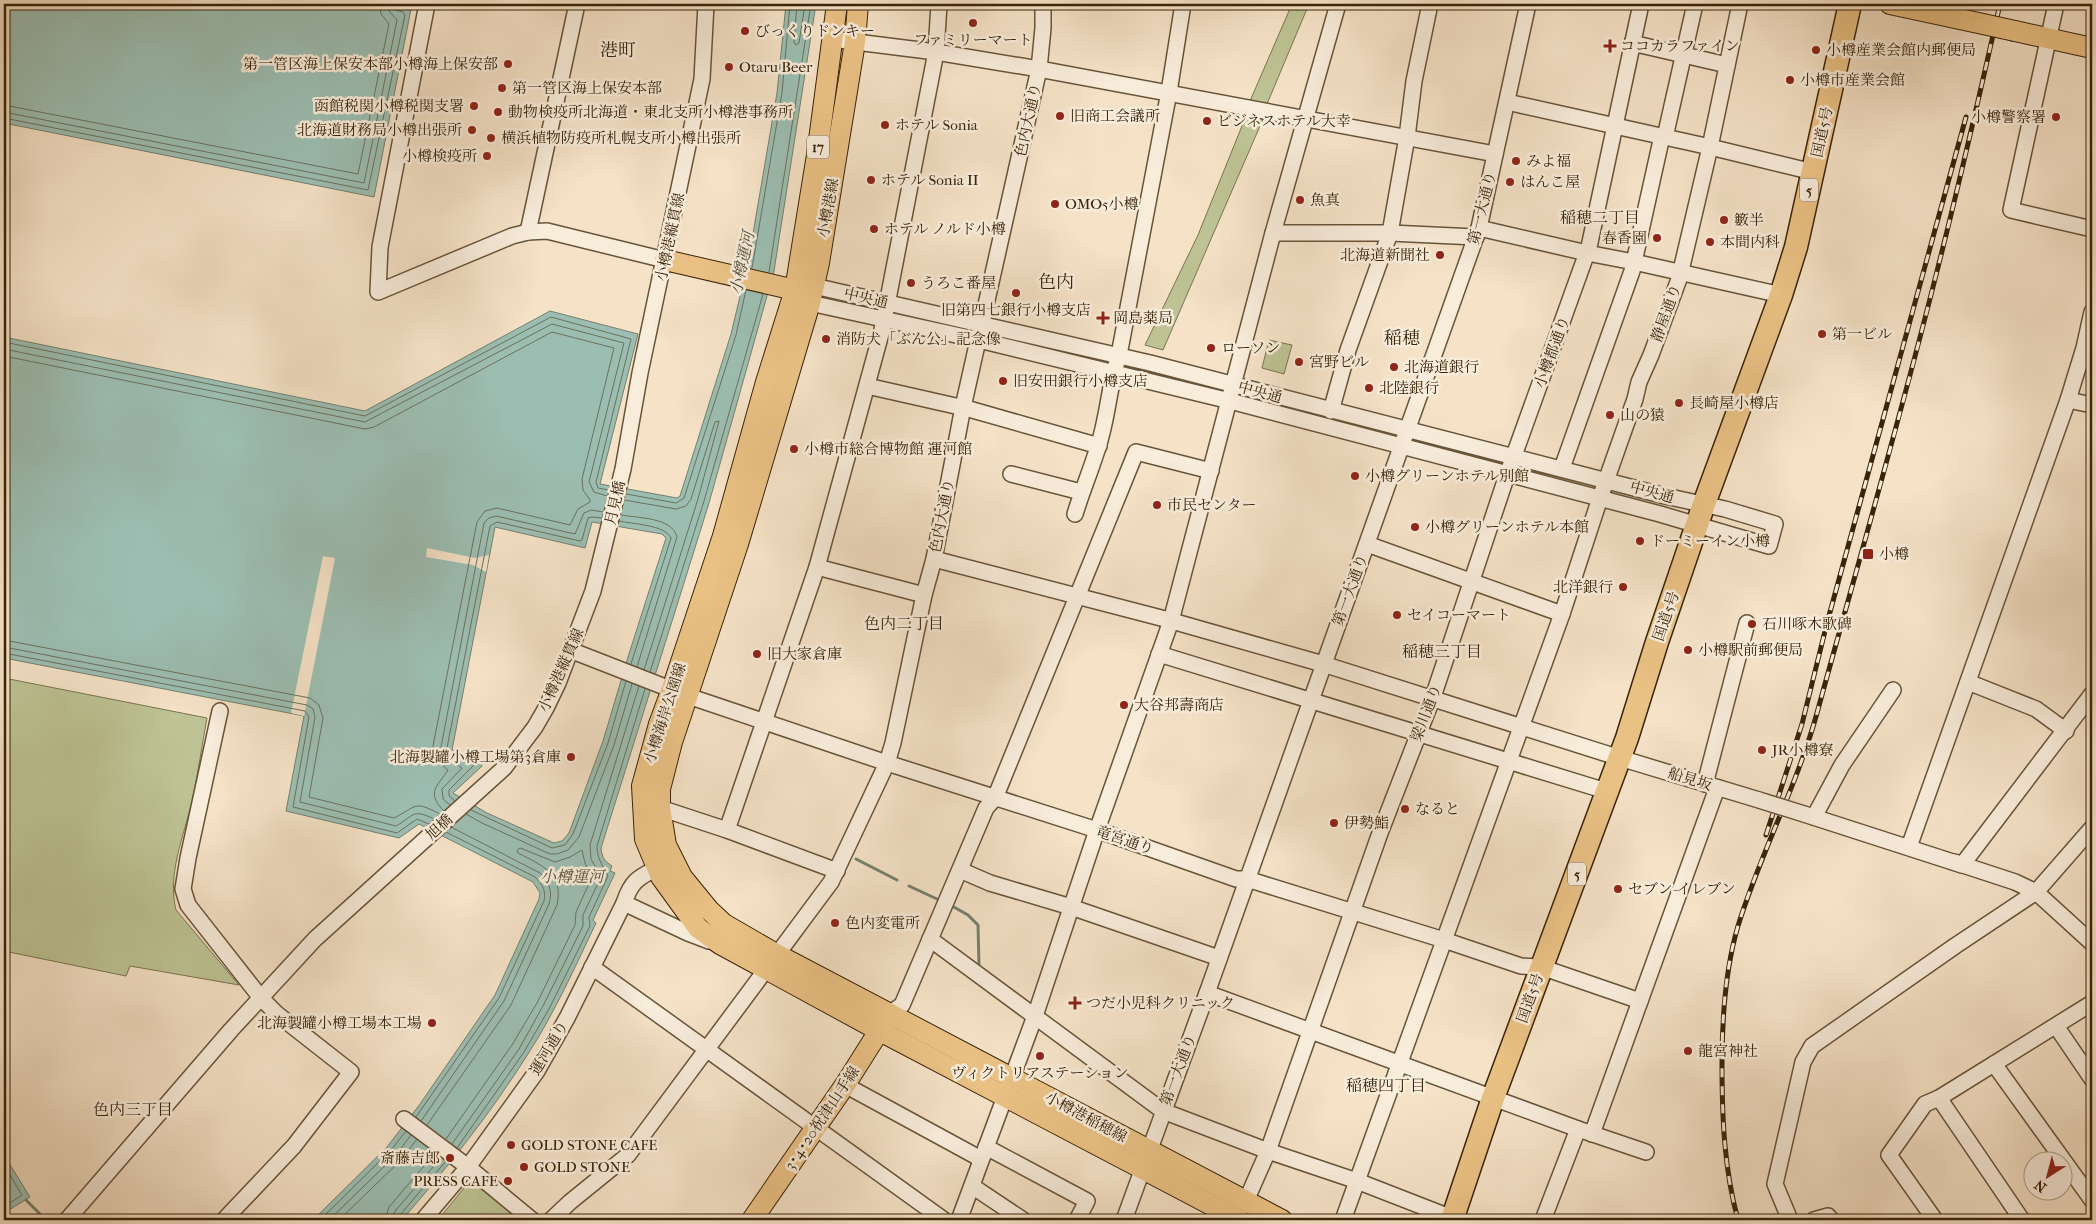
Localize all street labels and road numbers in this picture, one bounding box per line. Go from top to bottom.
street label: 色内大通り [1011,81,1045,159]
street label: 国道5号 [1808,105,1836,159]
road number: 17 [807,136,829,158]
street label: 第一大通り [1464,169,1500,247]
street label: 小樽港線 [814,177,842,239]
road number: 5 [1800,178,1818,202]
street label: 小樽港縦貫線 [652,191,688,283]
street label: 静屋通り [1647,282,1685,344]
street label: 中央通 [842,284,890,312]
street label: 小樽都通り [1531,314,1573,390]
street label: 中央通 [1236,377,1284,407]
street label: 色内大通り [926,477,958,555]
street label: 中央通 [1628,477,1676,507]
street label: 月見橋 [601,479,629,527]
street label: 第一大通り [1329,552,1371,628]
street label: 国道5号 [1649,589,1683,643]
street label: 小樽港縦貫線 [534,625,588,715]
street label: 小樽海岸公園線 [640,660,690,766]
street label: 梁川通り [1407,682,1445,744]
street label: 船見坂 [1666,764,1714,794]
street label: 旭橋 [422,810,456,844]
street label: 竜宮通り [1094,822,1156,858]
road number: 5 [1568,862,1586,886]
street label: 国道5号 [1513,971,1547,1025]
street label: 運河通り [526,1018,572,1078]
street label: 第一大通り [1156,1032,1200,1108]
street label: 3･4･20祝津山手線 [781,1063,863,1173]
street label: 小樽港稲穂線 [1042,1088,1130,1146]

